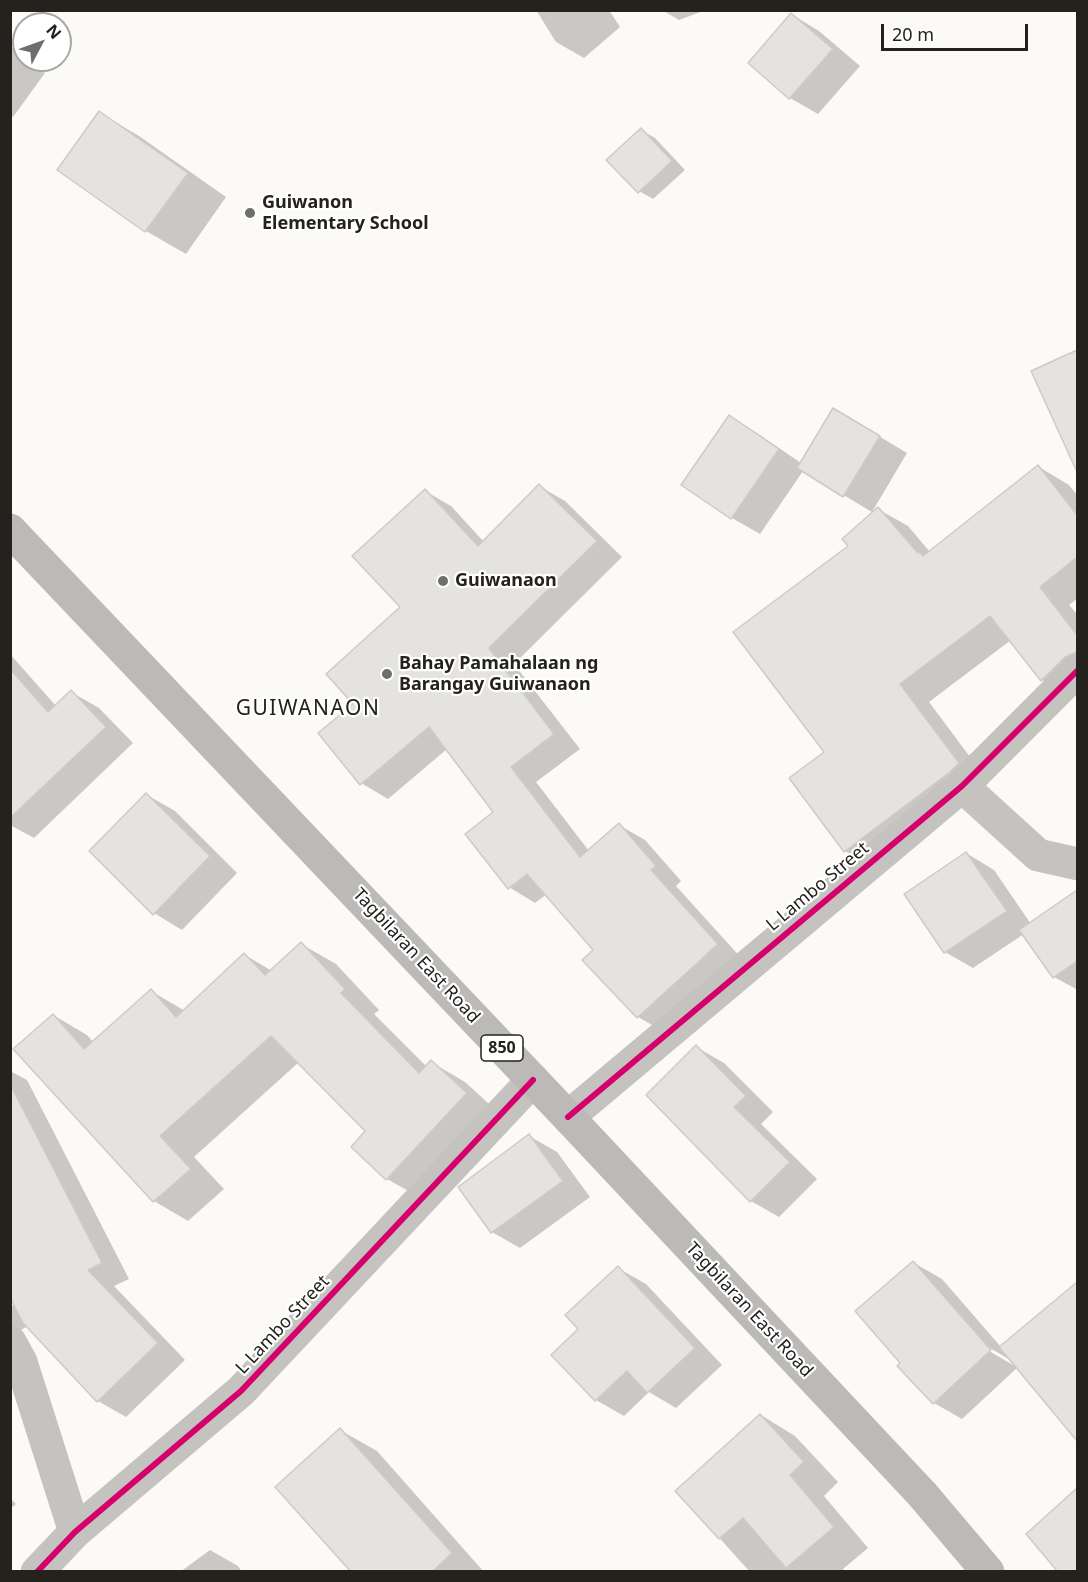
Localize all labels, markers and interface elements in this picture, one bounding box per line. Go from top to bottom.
north arrow [12,12,72,72]
scale bar [884,12,1031,50]
text: N [41,19,67,44]
text: 20 m [892,22,934,46]
place label: Guiwanon Elementary School [262,192,429,234]
marker: Guiwanon Elementary School [243,206,257,220]
place label: Guiwanaon [455,570,557,592]
marker: Guiwanaon [436,574,450,588]
place label: Bahay Pamahalaan ng Barangay Guiwanaon [399,653,598,696]
marker: Bahay Pamahalaan ng Barangay Guiwanaon [380,667,394,681]
district label: GUIWANAON [236,696,380,722]
street label: L Lambo Street [762,838,874,936]
street label: Tagbilaran East Road [348,884,484,1028]
road number: 850 [481,1035,523,1061]
street label: Tagbilaran East Road [681,1238,817,1382]
street label: L Lambo Street [232,1271,334,1379]

